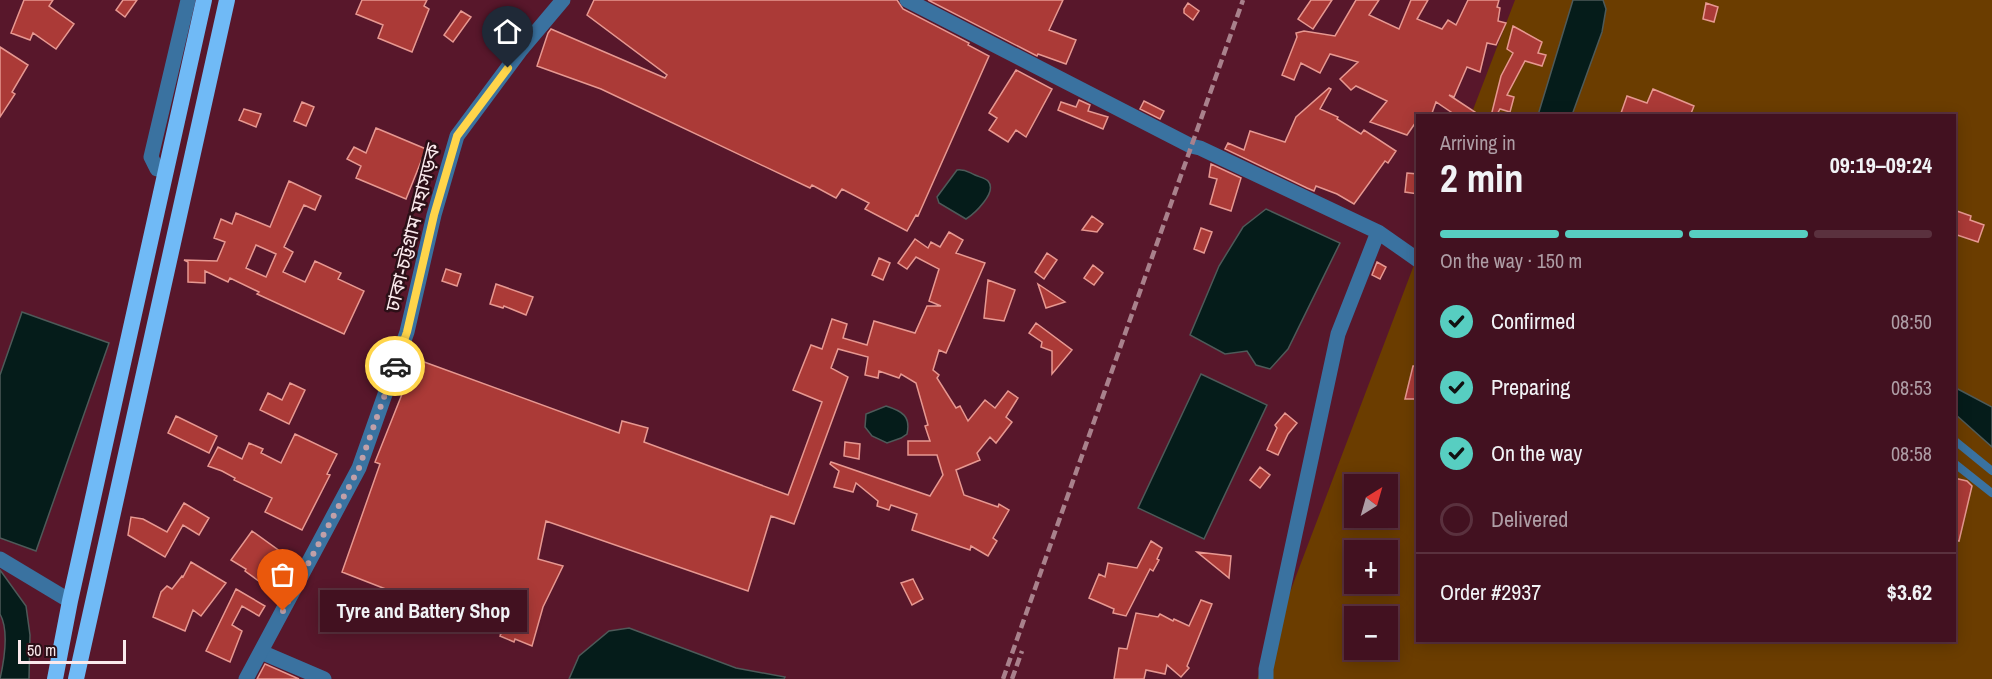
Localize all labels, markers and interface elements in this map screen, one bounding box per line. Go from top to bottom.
pin [482,6,533,68]
icon: home [491,15,524,48]
text: Arriving in [1440,129,1516,156]
street label: ঢাকা-চট্টগ্রাম মহাসড়ক [378,139,446,315]
text: 09:19–09:24 [1830,150,1932,180]
text: 2 min [1440,152,1524,204]
text: On the way · 150 m [1440,247,1582,274]
icon: check [1440,305,1473,338]
text: Confirmed [1491,306,1575,336]
text: 08:50 [1891,308,1932,335]
courier [365,336,425,396]
icon: car [379,350,412,383]
icon: check [1440,371,1473,404]
text: Preparing [1491,372,1570,402]
text: 08:53 [1891,374,1932,401]
icon: check [1440,437,1473,470]
text: On the way [1491,438,1582,468]
text: 08:58 [1891,440,1932,467]
north arrow [1344,474,1398,528]
map controls [1344,474,1398,660]
text: Delivered [1491,504,1568,534]
button: + [1344,540,1398,594]
pin [257,549,308,611]
icon: bag [266,558,299,591]
text: Order #2937 [1440,577,1541,607]
text: $3.62 [1887,577,1932,607]
callout: Tyre and Battery Shop [319,590,526,632]
text: Tyre and Battery Shop [337,597,510,624]
button: − [1344,606,1398,660]
scale bar [18,637,126,664]
text: 50 m [27,639,56,661]

